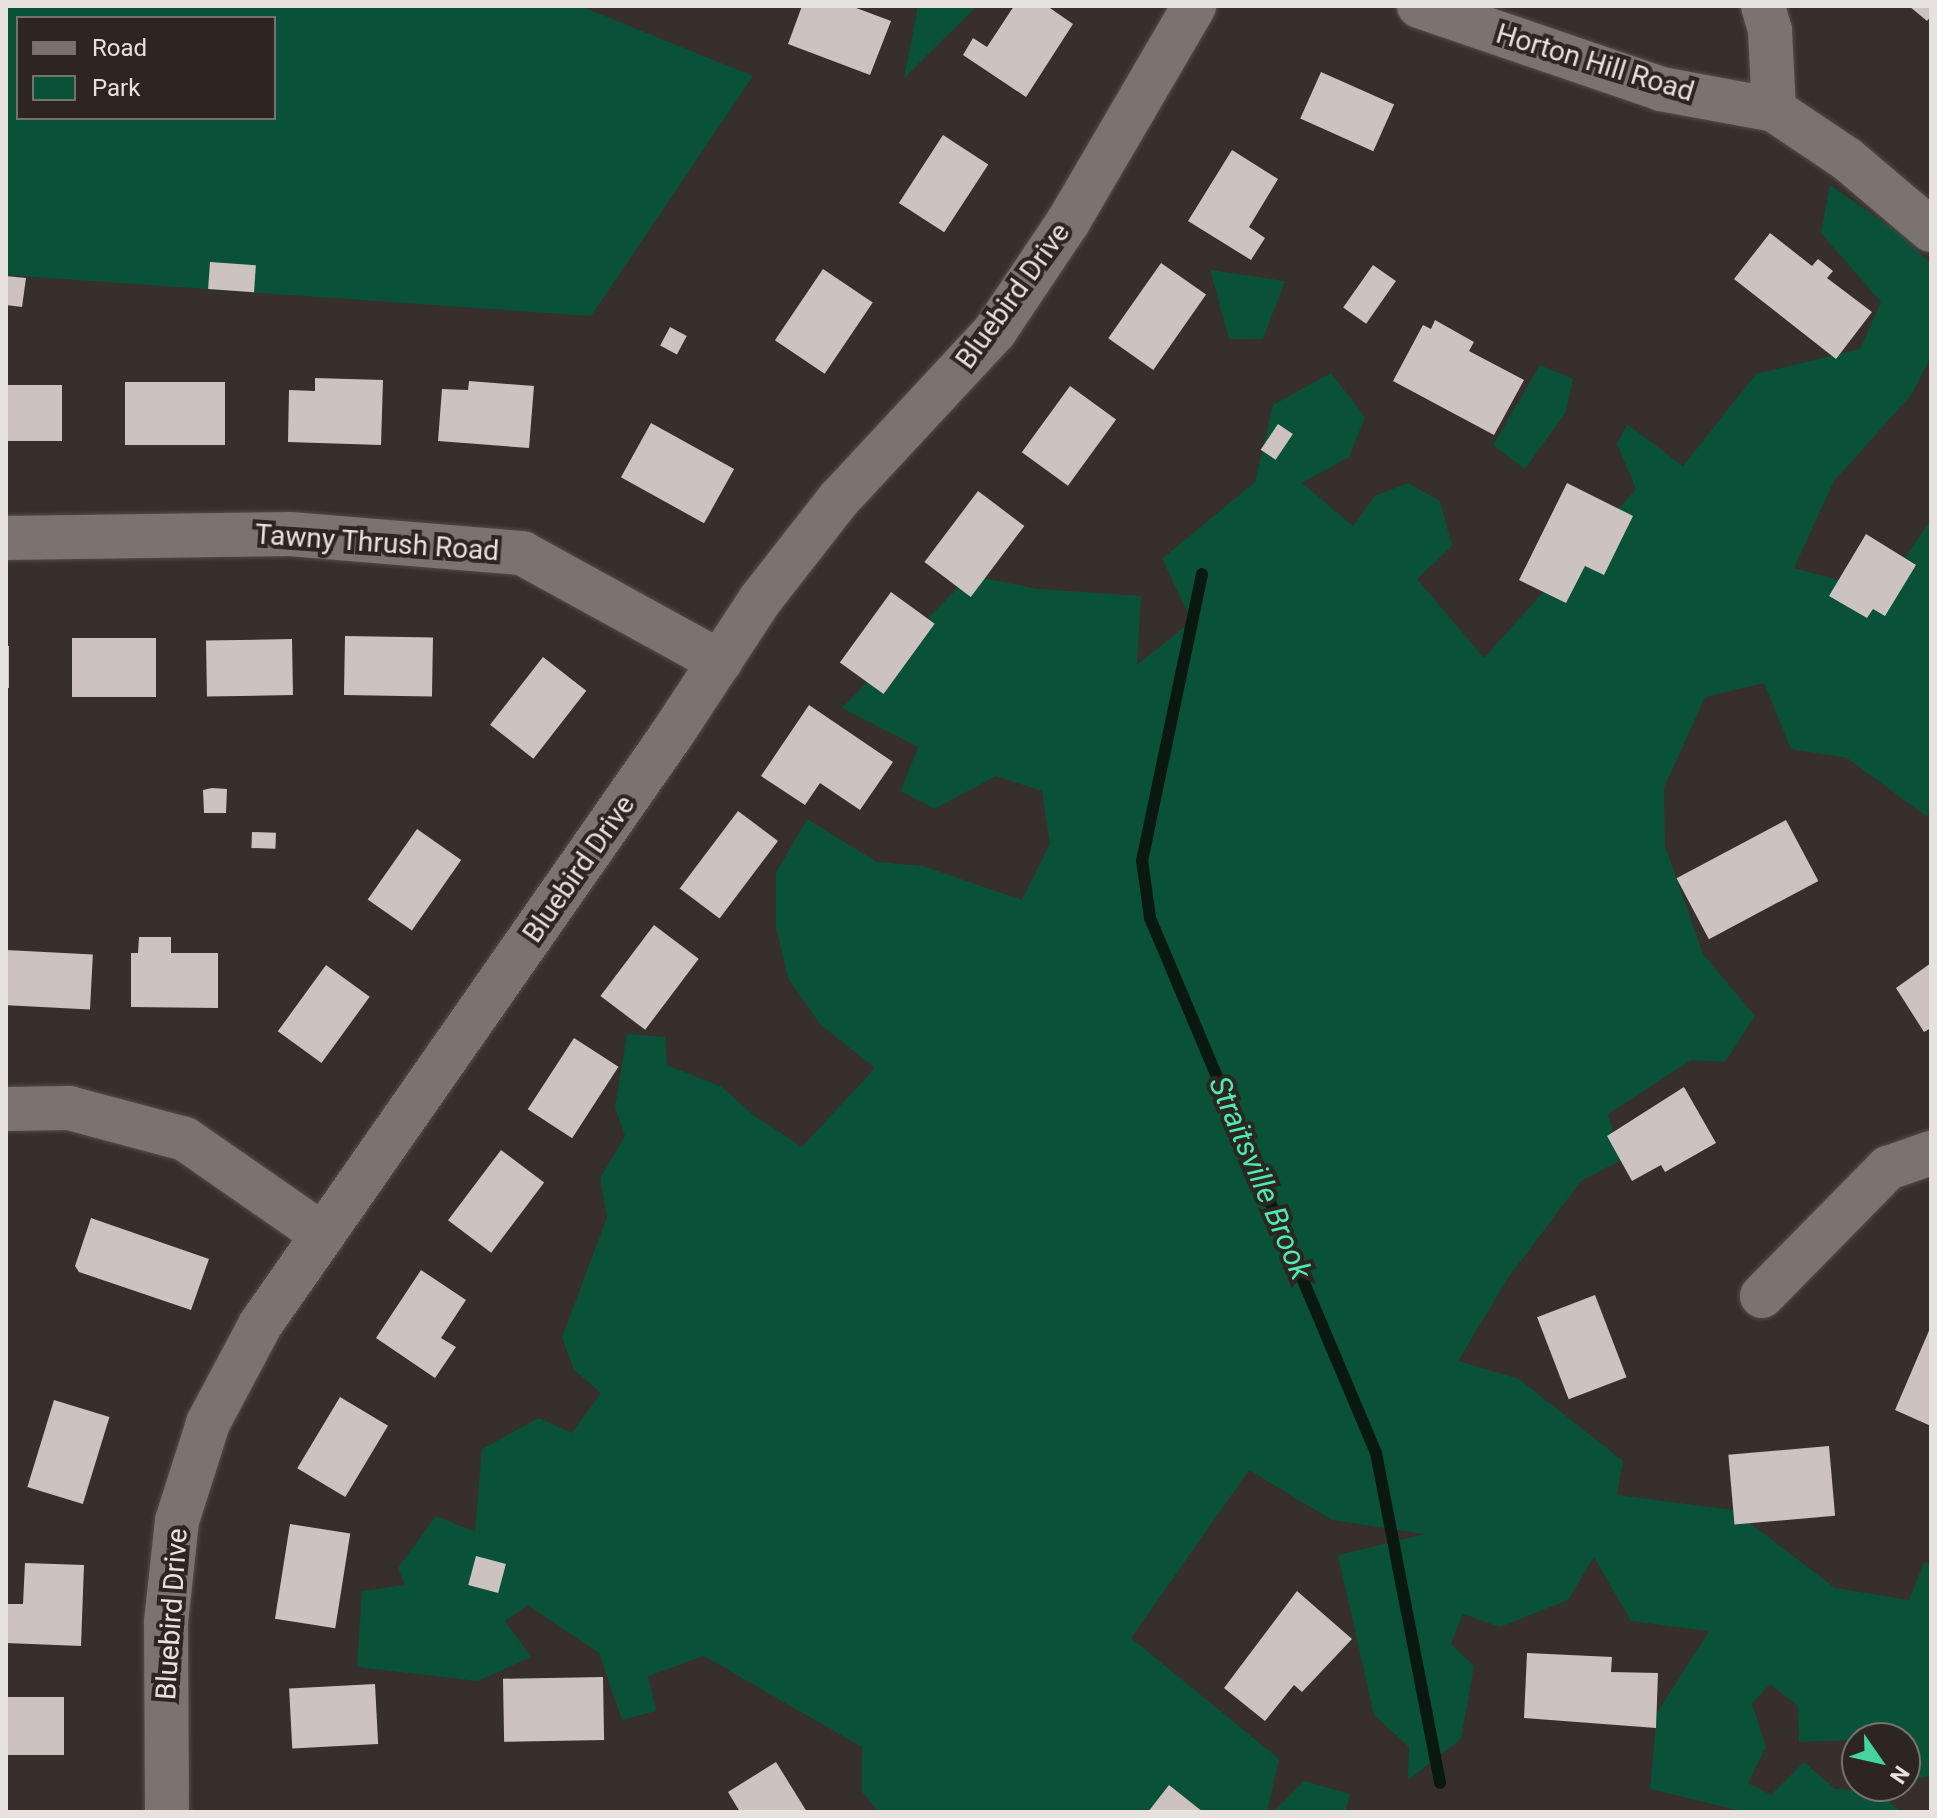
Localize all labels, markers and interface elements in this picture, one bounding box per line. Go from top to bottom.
legend [16,16,276,120]
street label: Horton Hill Road [1492,17,1698,109]
text: Road [92,34,147,62]
text: Park [92,74,140,102]
street label: Bluebird Drive [949,217,1077,375]
street label: Tawny Thrush Road [254,518,500,568]
street label: Bluebird Drive [516,789,642,949]
water label: Straitsville Brook [1201,1071,1319,1285]
street label: Bluebird Drive [149,1527,195,1701]
north arrow [1841,1722,1921,1802]
text: N [1885,1761,1914,1788]

